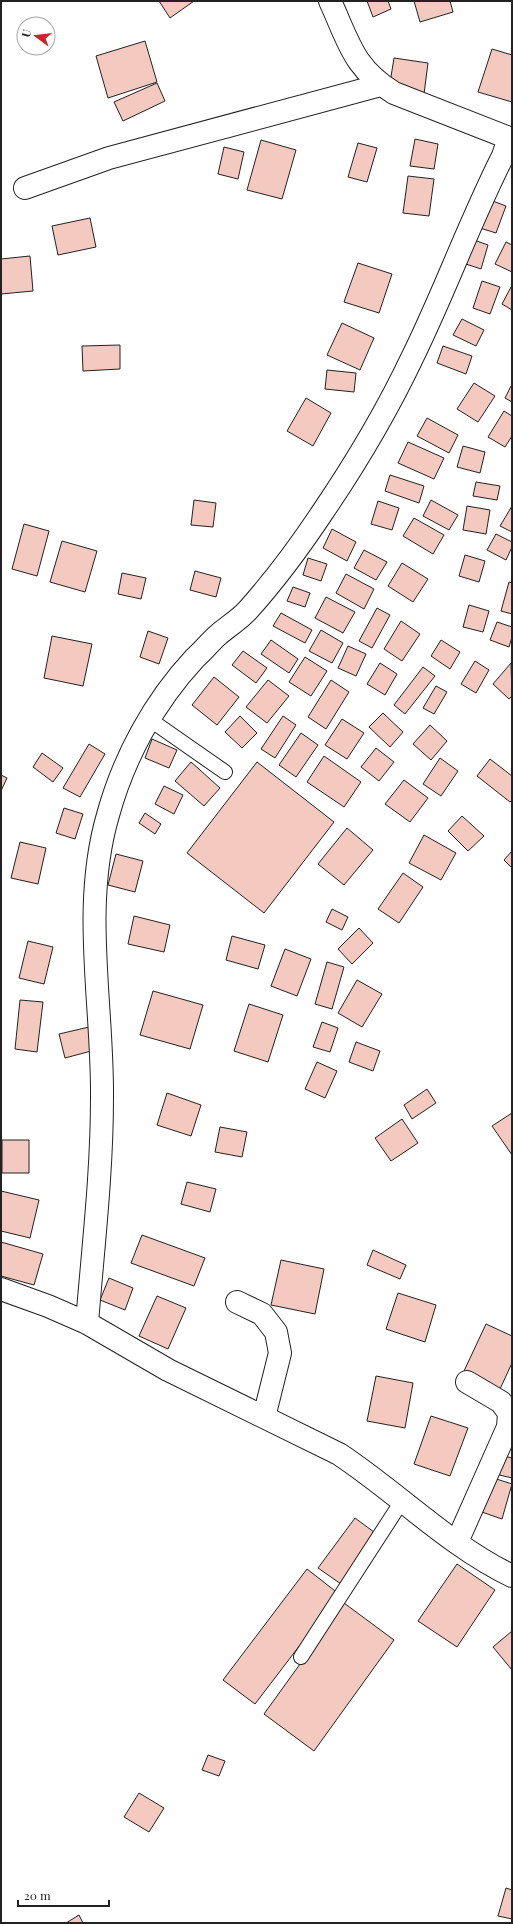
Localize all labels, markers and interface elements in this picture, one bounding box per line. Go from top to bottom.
north arrow [16,16,56,56]
text: U [18,27,34,39]
scale bar [18,1882,109,1908]
text: 20 m [24,1887,51,1903]

